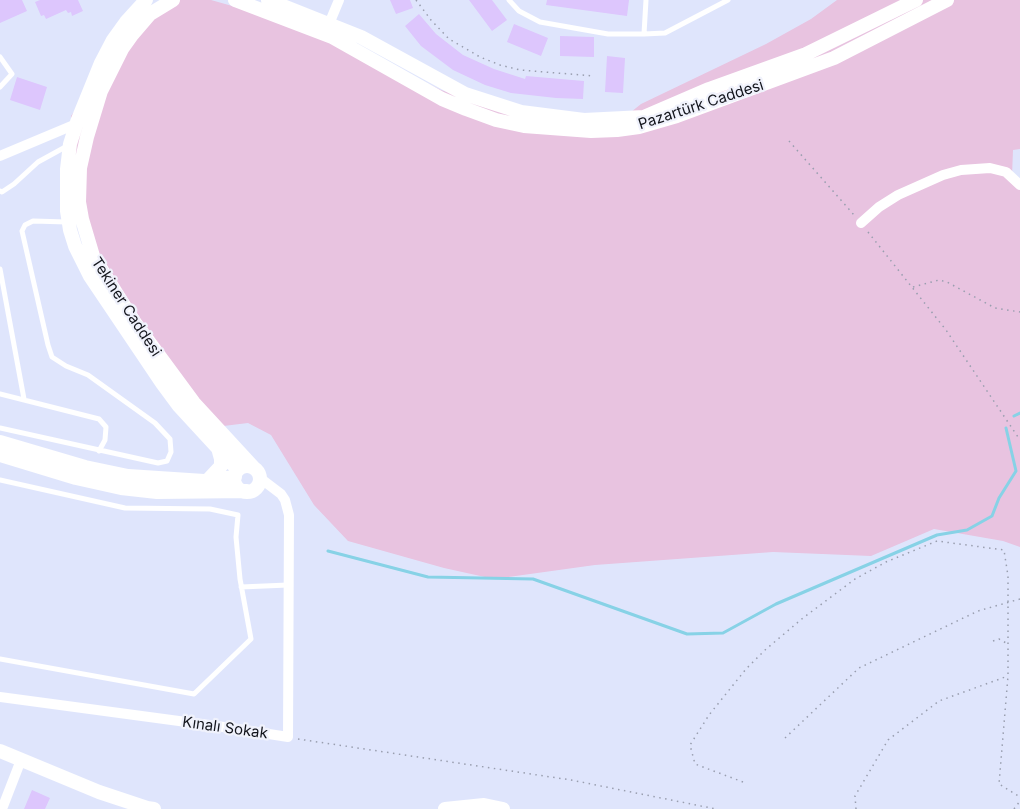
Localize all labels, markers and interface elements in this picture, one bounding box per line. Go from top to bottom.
street label: Pazartürk Caddesi [636,76,766,134]
street label: Tekiner Caddesi [87,254,165,360]
street label: Kınalı Sokak [181,713,269,743]

